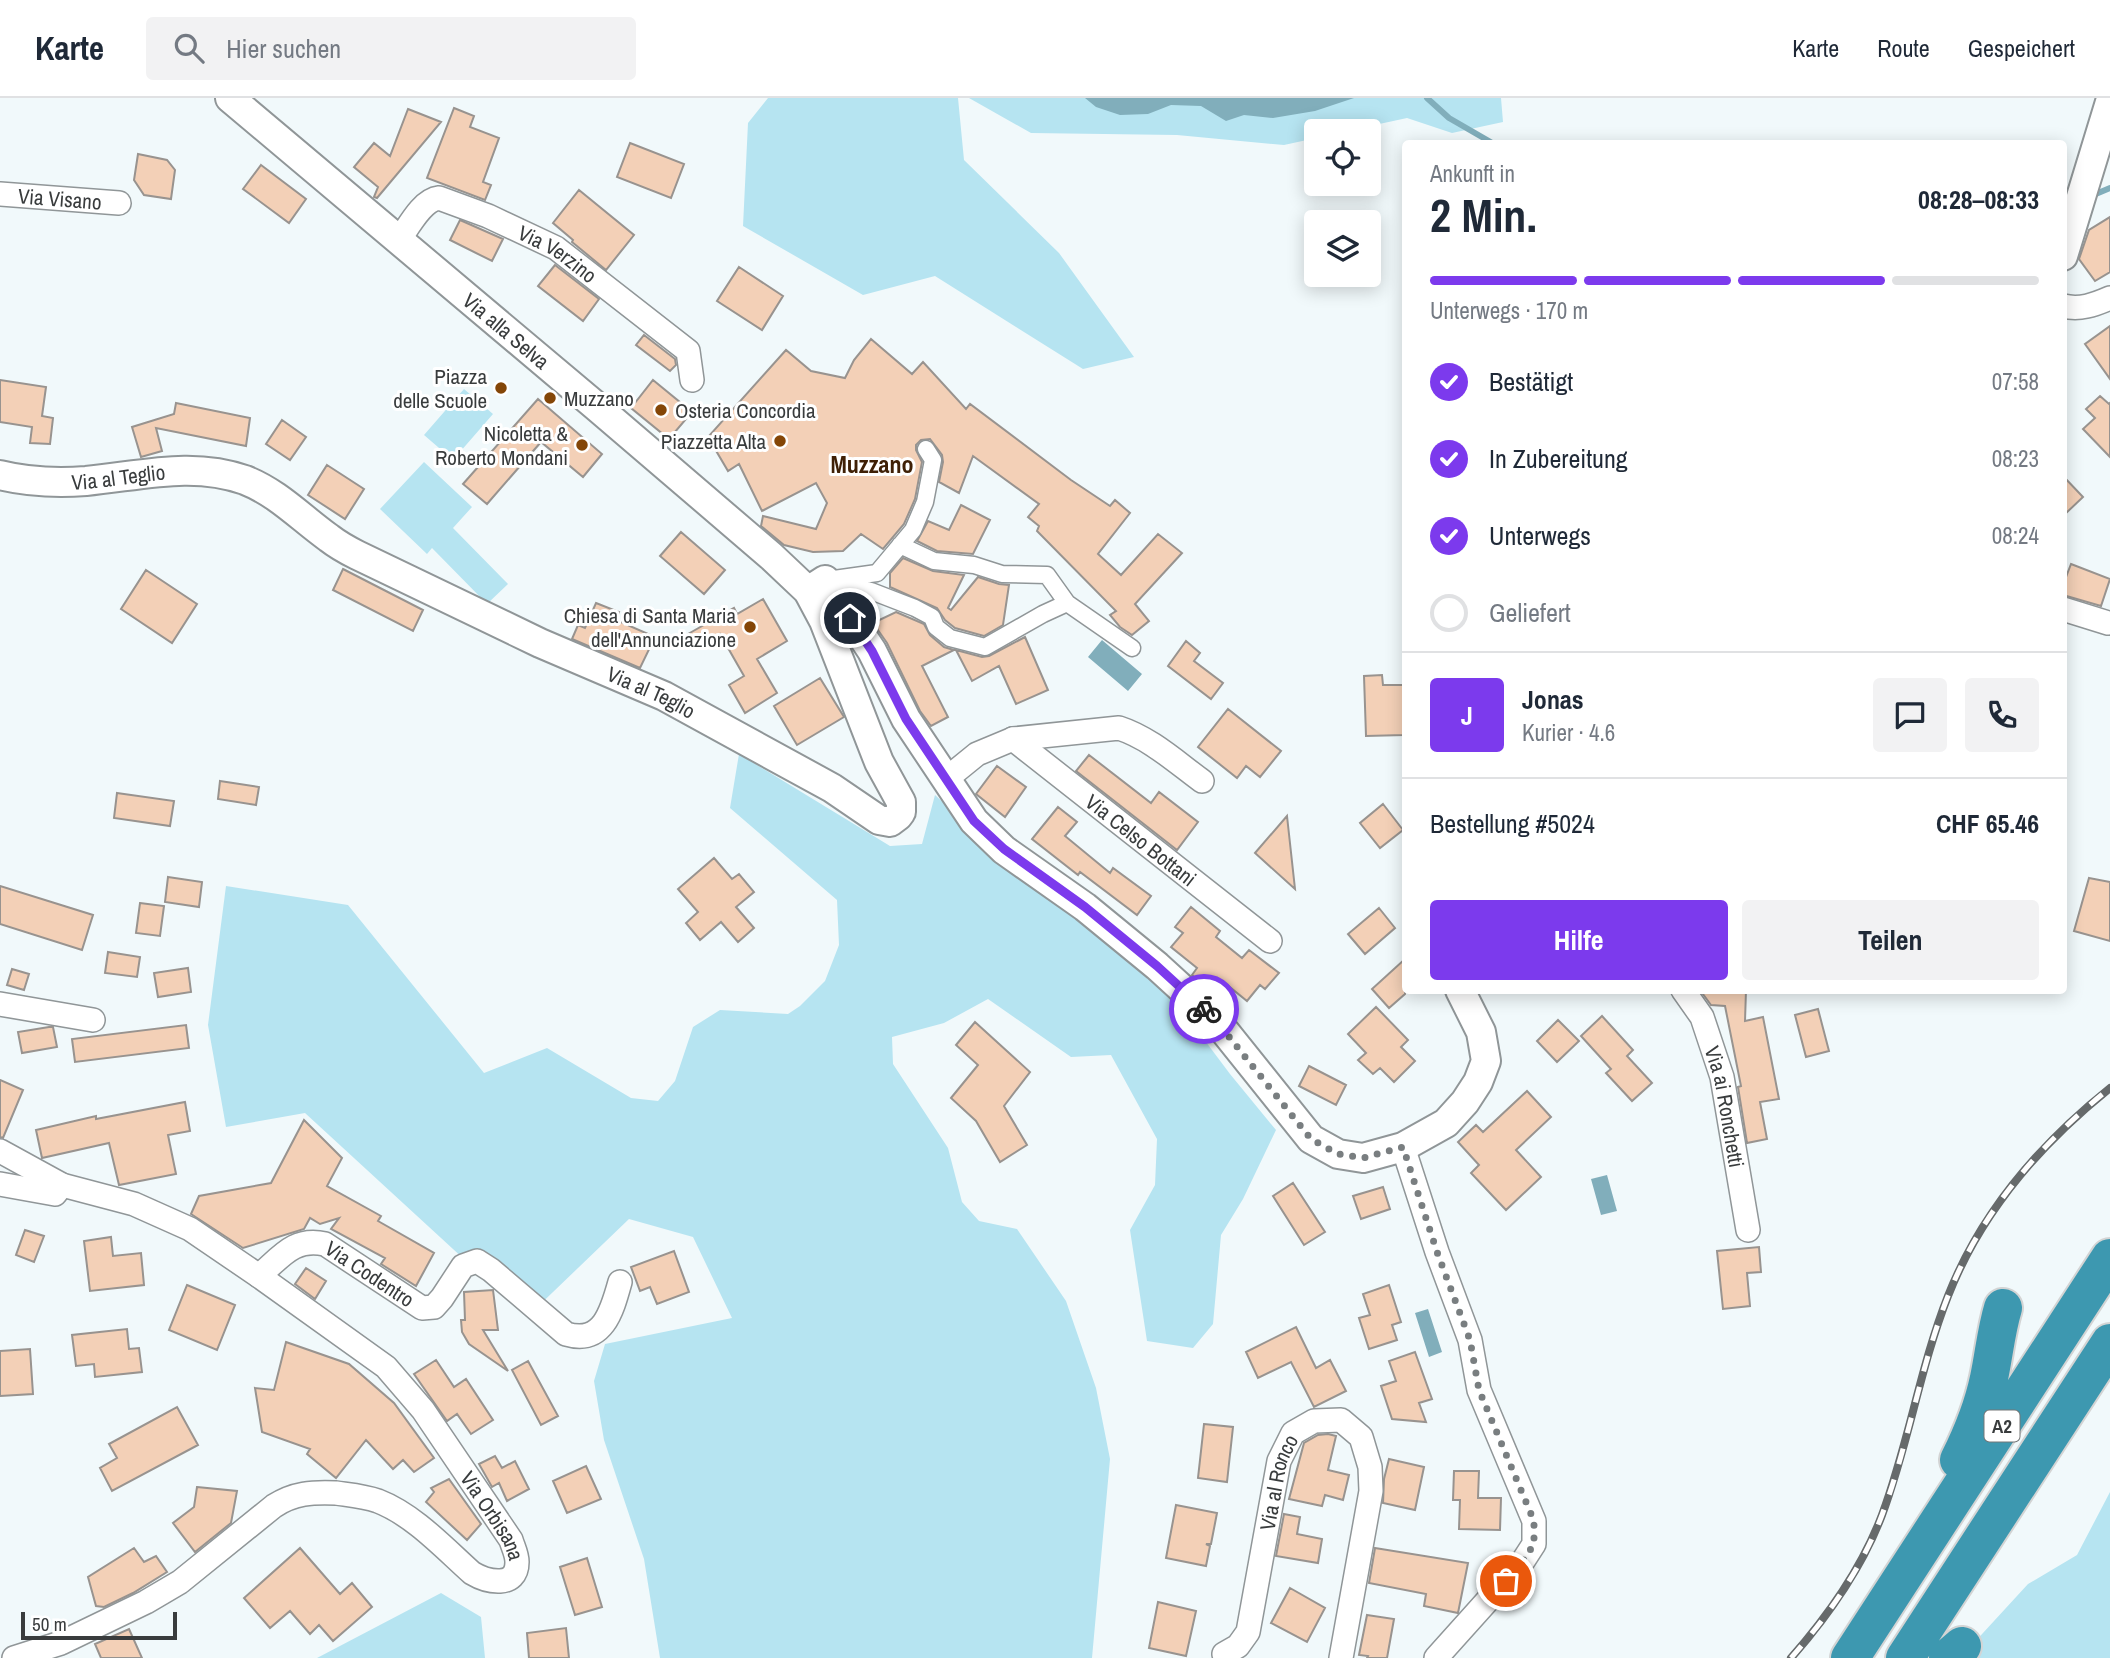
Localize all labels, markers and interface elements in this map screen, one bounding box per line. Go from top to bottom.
search box [146,17,636,80]
text: Karte [35,26,104,70]
icon: search [170,29,208,67]
text: Hier suchen [226,31,341,66]
text: Karte [1792,32,1839,64]
text: Route [1877,32,1930,64]
text: Gespeichert [1968,32,2075,64]
map controls [1304,119,1381,287]
button: locate [1304,119,1381,196]
text: Ankunft in [1430,158,1515,189]
street label: Via Visano [17,181,103,216]
text: 08:28–08:33 [1918,182,2039,217]
text: 2 Min. [1430,184,1537,246]
button: layers [1304,210,1381,287]
street label: Via Verzino [513,218,603,289]
street label: Via alla Selva [456,286,556,376]
text: Unterwegs · 170 m [1430,295,1588,326]
place label: Piazza delle Scuole [393,362,487,415]
icon: check [1430,363,1468,401]
text: Bestätigt [1489,364,1573,399]
text: 07:58 [1992,366,2039,397]
marker: Piazza delle Scuole [493,380,509,396]
place label: Muzzano [564,384,634,413]
marker: Muzzano [542,390,558,406]
place label: Osteria Concordia [675,396,816,425]
marker: Osteria Concordia [653,402,669,418]
place label: Nicoletta & Roberto Mondani [435,419,569,472]
place label: Piazzetta Alta [661,427,766,456]
marker: Piazzetta Alta [772,433,788,449]
marker: Nicoletta & Roberto Mondani [574,437,590,453]
icon: check [1430,440,1468,478]
text: In Zubereitung [1489,441,1628,476]
text: 08:23 [1992,443,2039,474]
district label: Muzzano [830,448,914,480]
street label: Via al Teglio [71,457,166,496]
icon: check [1430,517,1468,555]
text: Unterwegs [1489,518,1591,553]
text: 08:24 [1992,520,2039,551]
pin [820,588,880,648]
text: Geliefert [1489,595,1571,630]
icon: home [831,599,869,637]
place label: Chiesa di Santa Maria dell'Annunciazione [564,601,736,654]
marker: Chiesa di Santa Maria dell'Annunciazione [742,619,758,635]
street label: Via al Teglio [603,659,701,725]
button: chat [1873,678,1947,752]
button: phone [1965,678,2039,752]
text: Jonas [1522,682,1584,717]
text: J [1461,698,1473,733]
text: Kurier · 4.6 [1522,717,1615,748]
street label: Via Celso Bottani [1080,787,1203,892]
text: Bestellung #5024 [1430,806,1595,841]
text: CHF 65.46 [1936,806,2039,841]
button: Hilfe [1430,900,1728,980]
button: Teilen [1742,900,2039,980]
courier [1169,974,1239,1044]
icon: bike [1185,990,1223,1028]
street label: Via ai Ronchetti [1698,1042,1752,1170]
street label: Via Codentro [320,1234,420,1314]
road number: A2 [1984,1410,2020,1442]
street label: Via al Ronco [1252,1429,1305,1533]
street label: Via Orbisana [454,1465,531,1564]
pin [1476,1551,1536,1611]
icon: bag [1487,1562,1525,1600]
scale bar [21,1609,177,1641]
text: 50 m [32,1611,67,1637]

